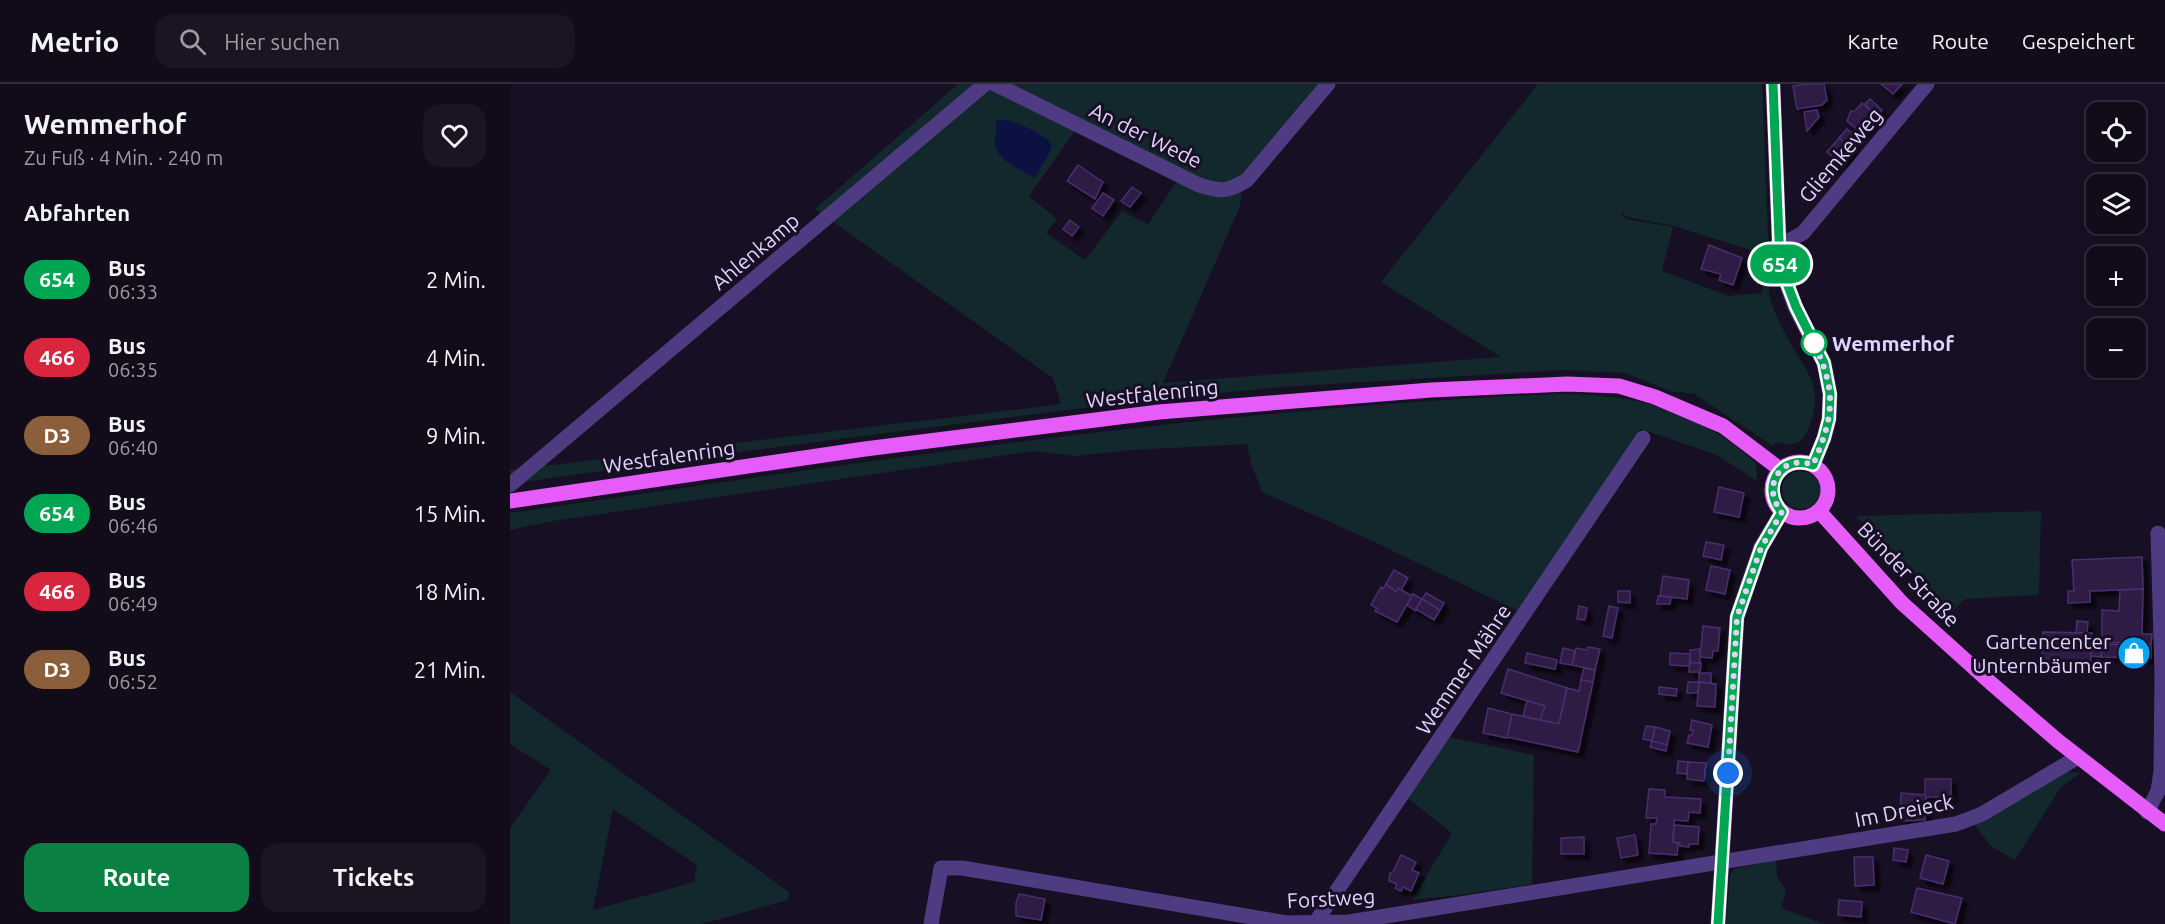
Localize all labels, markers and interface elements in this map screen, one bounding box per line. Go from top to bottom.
search box [155,14,575,68]
icon: search [176,25,209,58]
text: Metrio [30,26,119,57]
text: Hier suchen [224,29,340,54]
text: Karte [1847,29,1899,53]
text: Route [1932,29,1989,53]
text: Gespeichert [2022,29,2135,53]
street label: An der Wede [1086,98,1206,172]
map controls [2086,102,2146,378]
button: locate [2086,102,2146,162]
street label: Gliemkeweg [1794,103,1886,207]
button: heart [423,104,486,167]
text: Wemmerhof [24,108,186,139]
text: Zu Fuß · 4 Min. · 240 m [24,146,223,169]
button: layers [2086,174,2146,234]
text: Abfahrten [24,200,130,225]
street label: Ahlenkamp [706,208,804,294]
line badge: 654 [1746,244,1814,284]
button: + [2086,246,2146,306]
text: 654 [1762,252,1798,276]
text: Bus [108,255,146,280]
text: 654 [39,267,75,291]
text: 2 Min. [426,267,486,292]
text: 06:33 [108,280,158,303]
button: − [2086,318,2146,378]
marker: Wemmerhof [1801,330,1827,356]
place label: Wemmerhof [1832,331,1954,355]
text: Bus [108,333,146,358]
text: 466 [39,345,75,369]
text: 4 Min. [426,345,486,370]
text: 06:35 [108,358,158,381]
street label: Westfalenring [1085,374,1219,412]
text: Bus [108,411,146,436]
text: D3 [43,423,71,447]
text: 9 Min. [426,423,486,448]
street label: Westfalenring [601,435,737,477]
text: 06:40 [108,436,158,459]
text: Bus [108,489,146,514]
text: 654 [39,501,75,525]
text: 15 Min. [414,501,486,526]
text: 06:46 [108,514,158,537]
street label: Bünder Straße [1853,517,1965,631]
text: Bus [108,567,146,592]
text: 466 [39,579,75,603]
text: 18 Min. [414,579,486,604]
text: 06:49 [108,592,158,615]
street label: Wemmer Mähre [1411,599,1515,739]
place label: Gartencenter Unternbäumer [1972,629,2111,677]
shop icon: Gartencenter Unternbäumer [2116,635,2152,671]
text: Bus [108,645,146,670]
text: D3 [43,657,71,681]
text: 21 Min. [414,657,486,682]
text: 06:52 [108,670,158,693]
your location [1713,758,1743,788]
street label: Im Dreieck [1853,789,1956,831]
button: Route [24,843,249,912]
button: Tickets [261,843,486,912]
street label: Forstweg [1286,884,1376,912]

